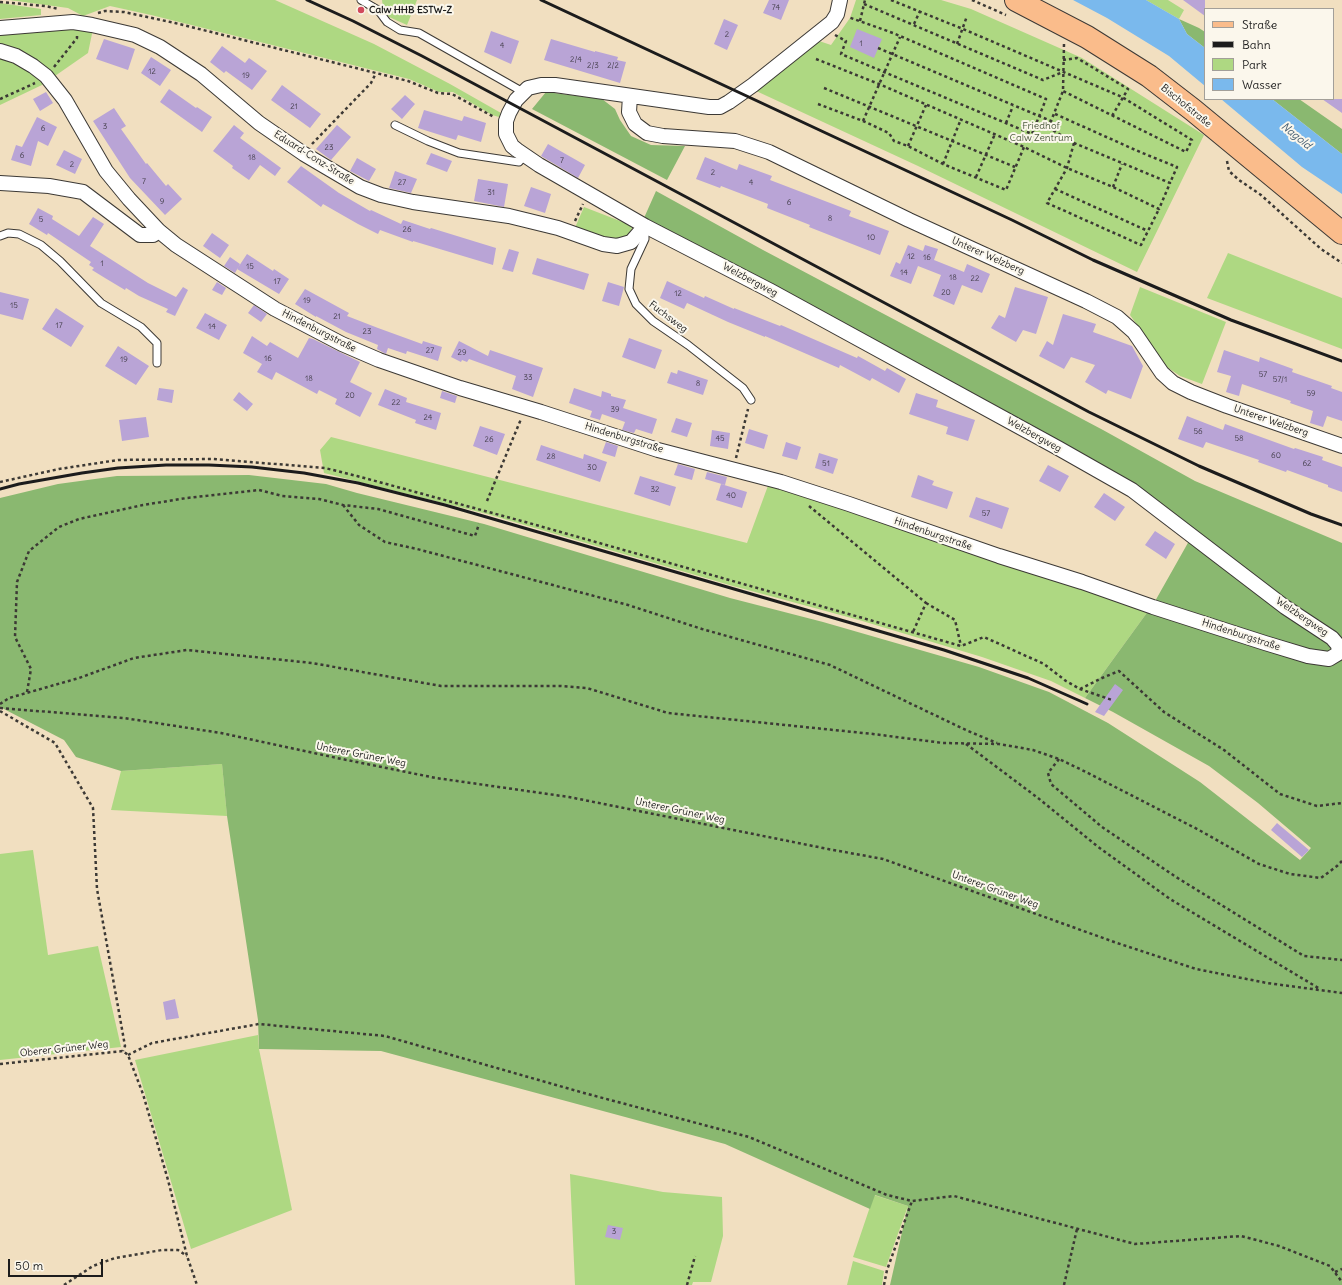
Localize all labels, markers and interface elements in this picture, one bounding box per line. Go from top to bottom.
house number: 74 [772,3,780,13]
place label: Calw HHB ESTW-Z [369,4,452,16]
marker: Calw HHB ESTW-Z [356,5,366,15]
legend [1204,8,1334,100]
text: Straße [1242,17,1277,32]
house number: 2 [725,30,729,40]
text: Bahn [1242,37,1271,52]
house number: 1 [859,39,863,49]
house number: 4 [500,41,504,51]
house number: 2/4 [570,55,582,65]
text: Park [1242,57,1267,72]
house number: 2/3 [587,61,599,71]
house number: 2/2 [607,61,619,71]
house number: 12 [148,67,156,77]
house number: 19 [242,71,250,81]
text: Wasser [1242,77,1282,92]
street label: Bischofstraße [1158,82,1214,130]
house number: 21 [290,102,298,112]
park label: Friedhof Calw Zentrum [1009,120,1073,144]
water label: Nagold [1278,120,1314,152]
house number: 3 [103,122,107,132]
house number: 6 [41,124,45,134]
street label: Eduard-Conz-Straße [272,128,356,188]
house number: 23 [325,143,333,153]
house number: 6 [20,151,24,161]
house number: 18 [248,153,256,163]
house number: 7 [560,156,564,166]
house number: 2 [70,160,74,170]
house number: 2 [711,168,715,178]
house number: 7 [142,177,146,187]
house number: 27 [398,178,406,188]
house number: 4 [749,178,753,188]
house number: 31 [487,188,495,198]
house number: 9 [160,197,164,207]
house number: 6 [787,198,791,208]
house number: 8 [828,214,832,224]
house number: 5 [39,215,43,225]
house number: 26 [403,225,411,235]
house number: 10 [867,233,875,243]
street label: Unterer Welzberg [950,235,1026,277]
house number: 12 [907,252,915,262]
house number: 16 [923,253,931,263]
house number: 1 [100,259,104,269]
street label: Welzbergweg [721,261,779,299]
house number: 15 [246,262,254,272]
house number: 14 [900,268,908,278]
house number: 18 [949,273,957,283]
house number: 22 [971,274,979,284]
house number: 17 [273,277,281,287]
house number: 20 [941,288,951,298]
house number: 12 [674,289,682,299]
house number: 19 [303,296,311,306]
street label: Fuchsweg [646,299,690,335]
house number: 15 [10,301,18,311]
street label: Hindenburgstraße [280,307,358,355]
house number: 21 [333,312,341,322]
house number: 17 [55,321,63,331]
house number: 14 [208,322,216,332]
house number: 23 [363,327,371,337]
house number: 27 [426,346,434,356]
house number: 29 [458,348,466,358]
house number: 16 [264,354,272,364]
house number: 19 [120,355,128,365]
house number: 57 [1259,370,1267,380]
house number: 33 [523,373,533,383]
house number: 18 [305,374,313,384]
house number: 57/1 [1273,375,1287,385]
house number: 8 [696,379,700,389]
house number: 59 [1306,389,1316,399]
house number: 20 [345,391,355,401]
house number: 22 [392,398,400,408]
street label: Unterer Welzberg [1232,403,1310,439]
house number: 39 [610,405,620,415]
house number: 24 [424,413,432,423]
street label: Welzbergweg [1005,415,1063,455]
street label: Hindenburgstraße [583,420,665,456]
house number: 56 [1193,427,1203,437]
house number: 45 [715,434,725,444]
house number: 58 [1234,434,1244,444]
house number: 26 [485,435,493,445]
house number: 60 [1271,451,1281,461]
house number: 28 [547,452,555,462]
house number: 51 [822,459,830,469]
house number: 62 [1303,459,1311,469]
house number: 30 [587,463,597,473]
house number: 32 [651,485,659,495]
house number: 40 [726,491,736,501]
house number: 57 [982,509,990,519]
street label: Hindenburgstraße [892,515,974,553]
street label: Welzbergweg [1274,595,1330,639]
street label: Hindenburgstraße [1200,617,1282,653]
street label: Unterer Grüner Weg [315,740,407,770]
street label: Unterer Grüner Weg [634,796,726,826]
street label: Unterer Grüner Weg [950,869,1040,911]
street label: Oberer Grüner Weg [19,1038,109,1060]
house number: 3 [612,1227,616,1237]
scale bar [10,1251,105,1277]
text: 50 m [15,1258,43,1273]

